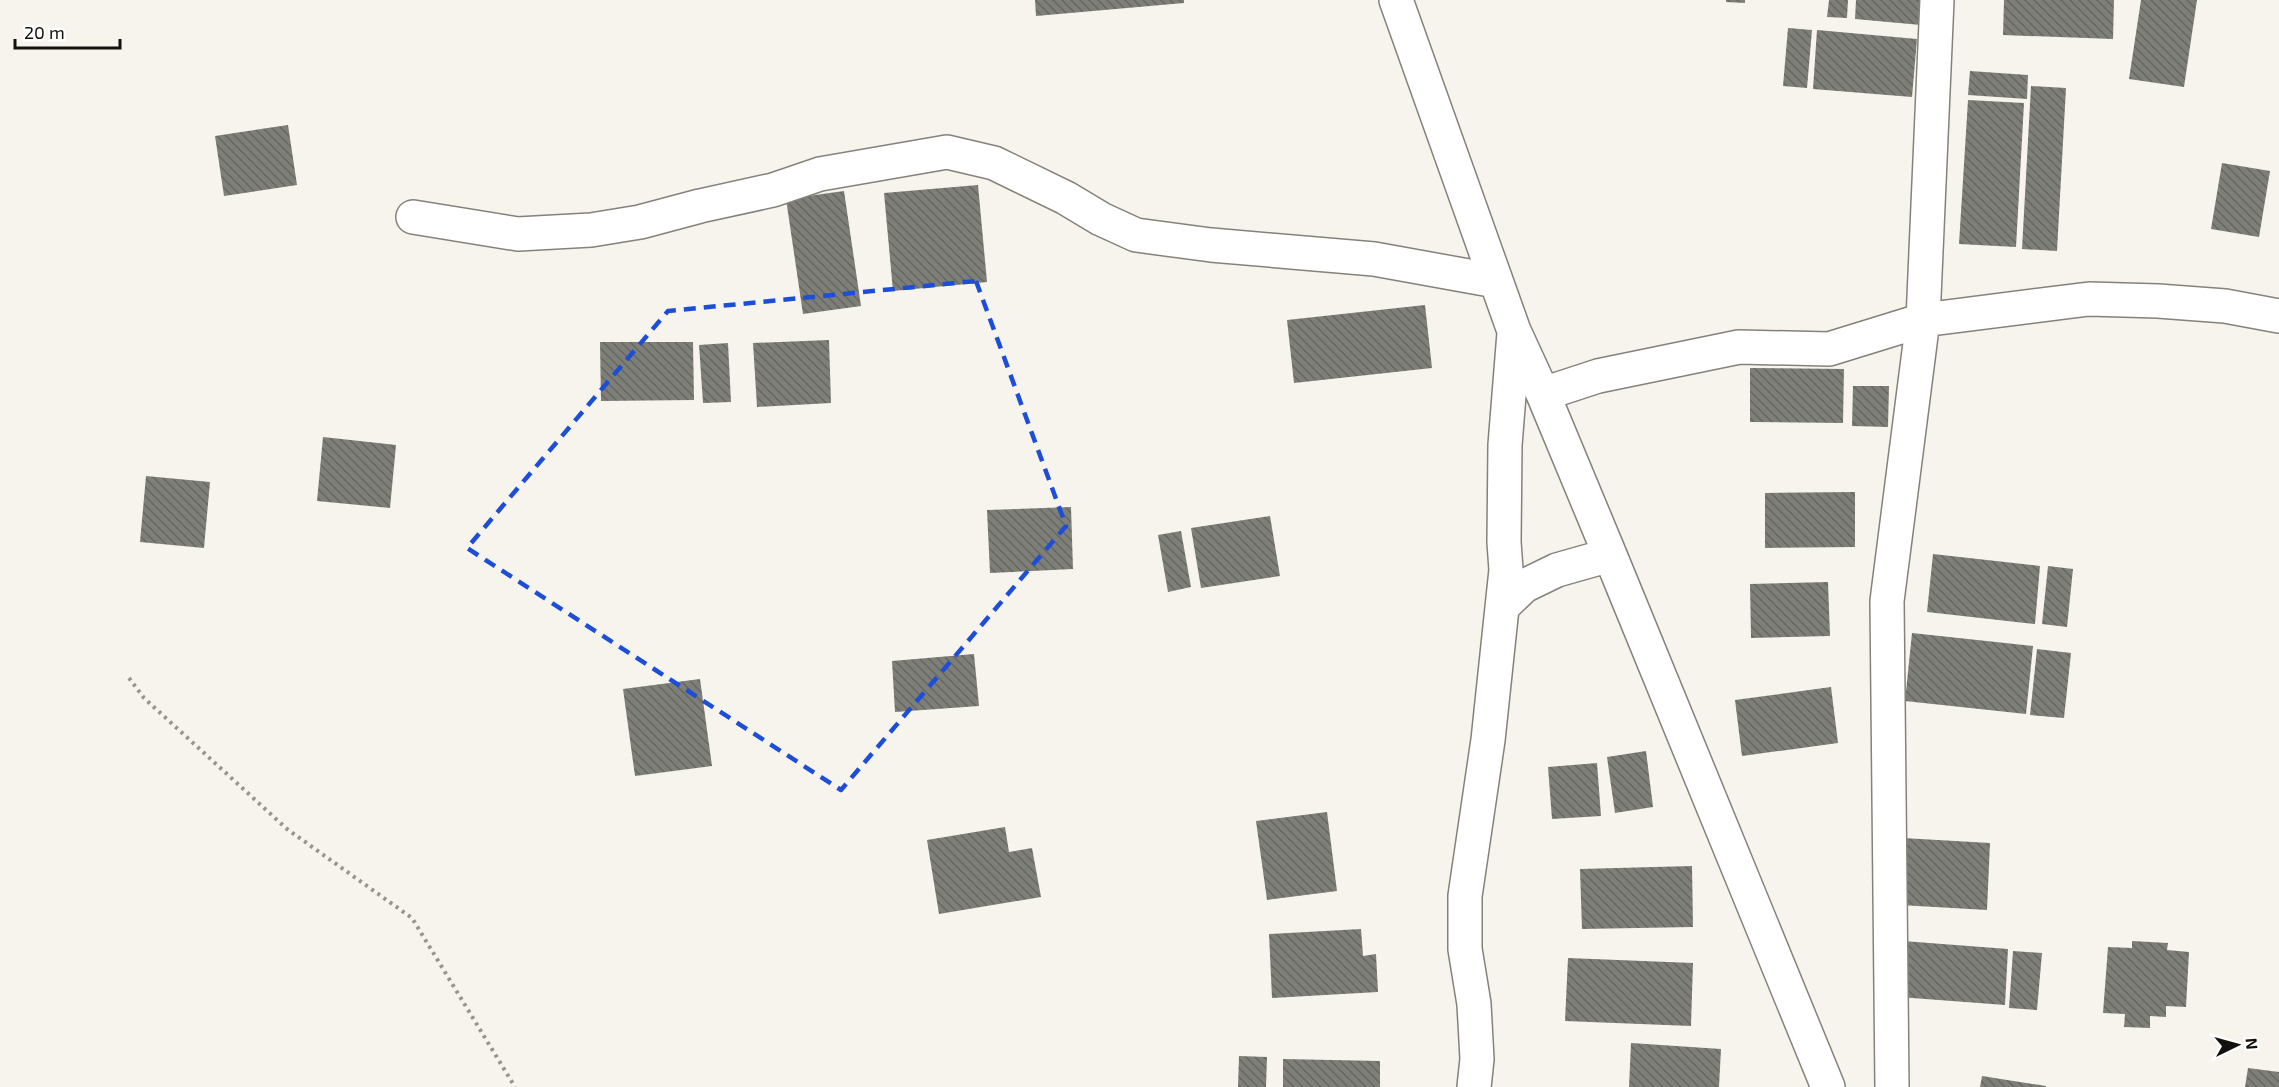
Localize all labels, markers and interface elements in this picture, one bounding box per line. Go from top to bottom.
scale bar [15,12,120,50]
text: 20 m [24,21,65,43]
north arrow [2207,1015,2267,1075]
text: N [2242,1037,2262,1050]

